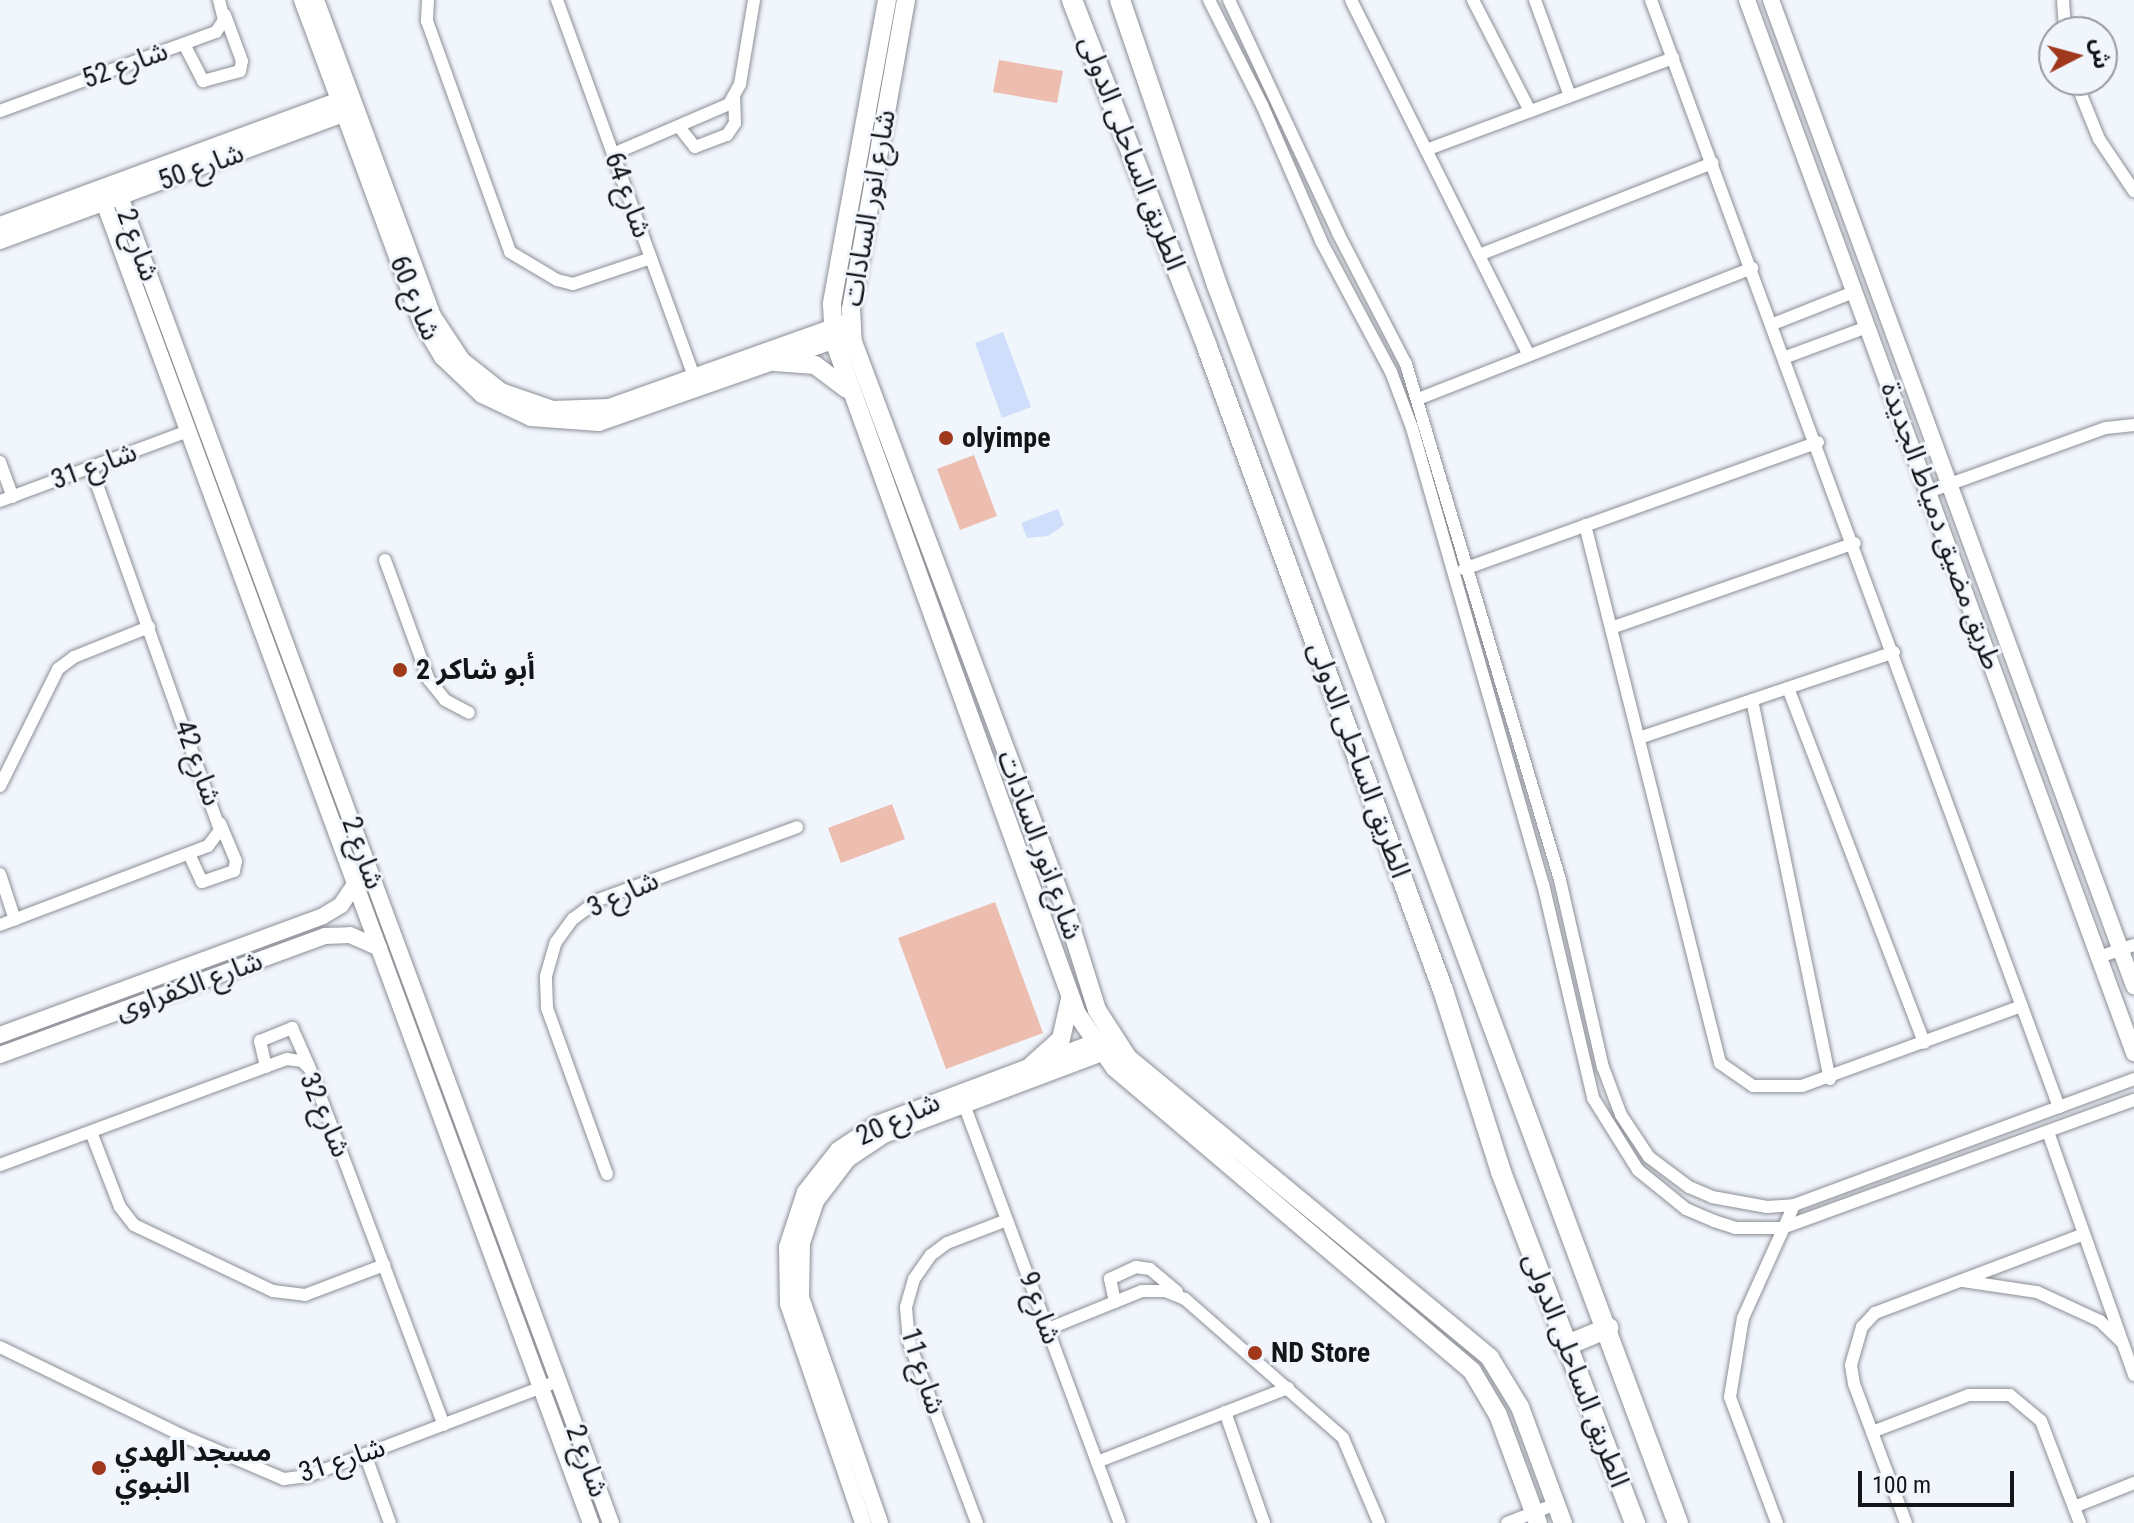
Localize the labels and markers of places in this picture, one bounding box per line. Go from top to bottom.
place label: olyimpe [962,421,1051,455]
marker: olyimpe [937,429,955,447]
place label: أبو شاكر 2 [416,653,535,687]
marker: أبو شاكر 2 [391,661,409,679]
place label: ND Store [1271,1336,1370,1370]
marker: ND Store [1246,1344,1264,1362]
place label: مسجد الهدي النبوي [115,1435,272,1501]
marker: مسجد الهدي النبوي [90,1459,108,1477]

